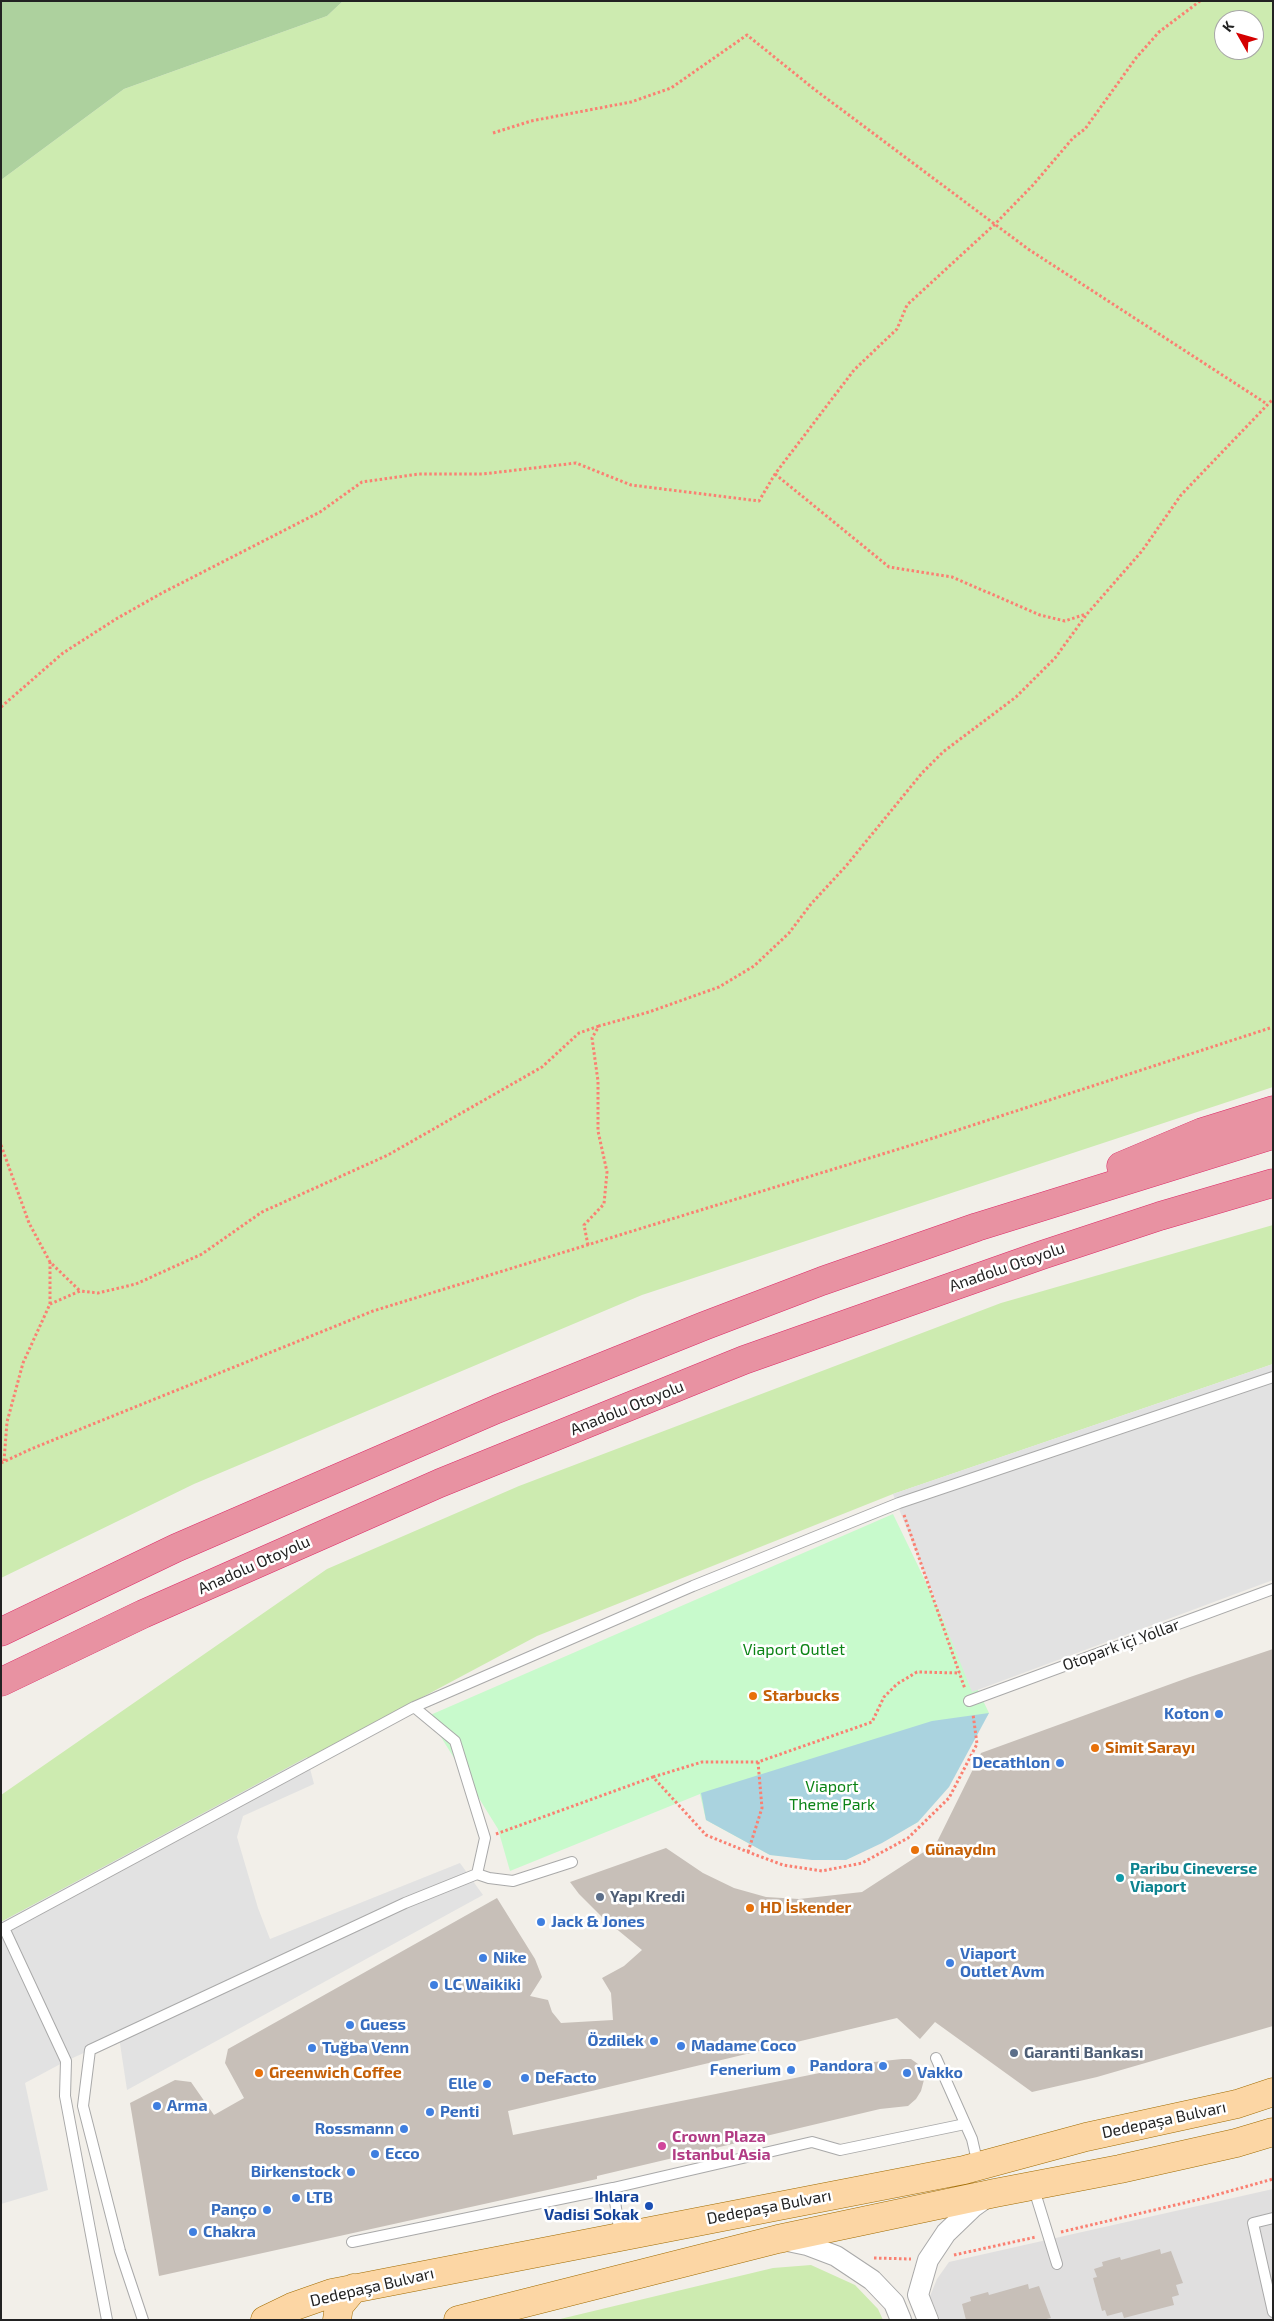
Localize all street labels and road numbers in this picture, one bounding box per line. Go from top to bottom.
street label: Anadolu Otoyolu [947,1238,1067,1296]
street label: Anadolu Otoyolu [567,1376,687,1440]
street label: Anadolu Otoyolu [195,1532,313,1598]
street label: Otopark içi Yollar [1060,1615,1182,1675]
street label: Dedepaşa Bulvarı [1100,2097,1228,2143]
street label: Dedepaşa Bulvarı [705,2186,833,2228]
street label: Dedepaşa Bulvarı [308,2263,436,2311]

